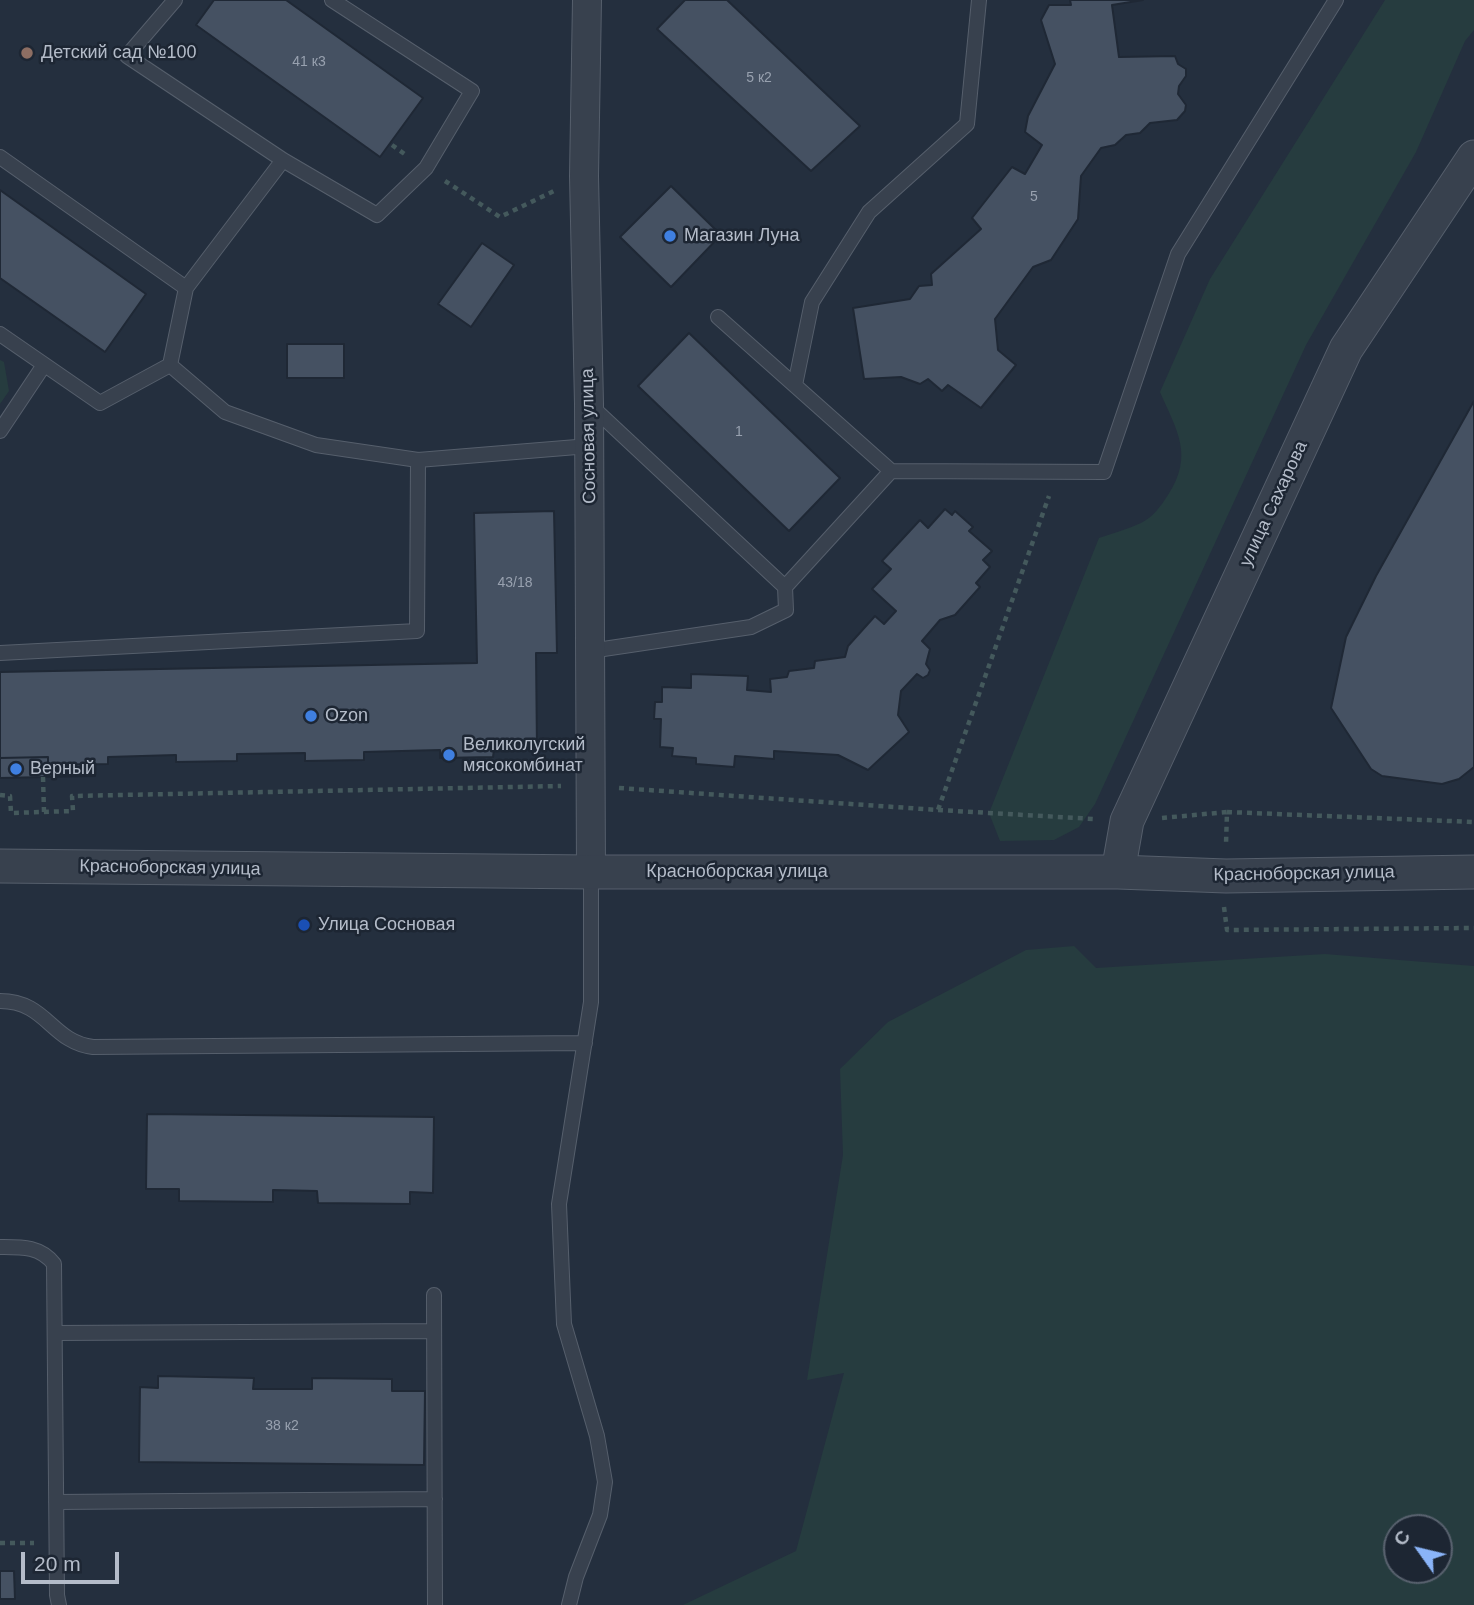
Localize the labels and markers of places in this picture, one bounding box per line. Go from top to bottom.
place label: Детский сад №100 [41,42,196,64]
marker: Детский сад №100 [19,45,35,61]
place label: Магазин Луна [684,225,799,247]
marker: Магазин Луна [662,228,678,244]
place label: Ozon [325,705,368,727]
marker: Ozon [303,708,319,724]
place label: Великолугский мясокомбинат [463,734,585,776]
marker: Великолугский мясокомбинат [441,747,457,763]
place label: Верный [30,758,95,780]
marker: Верный [8,761,24,777]
place label: Улица Сосновая [318,914,455,936]
marker: Улица Сосновая [296,917,312,933]

